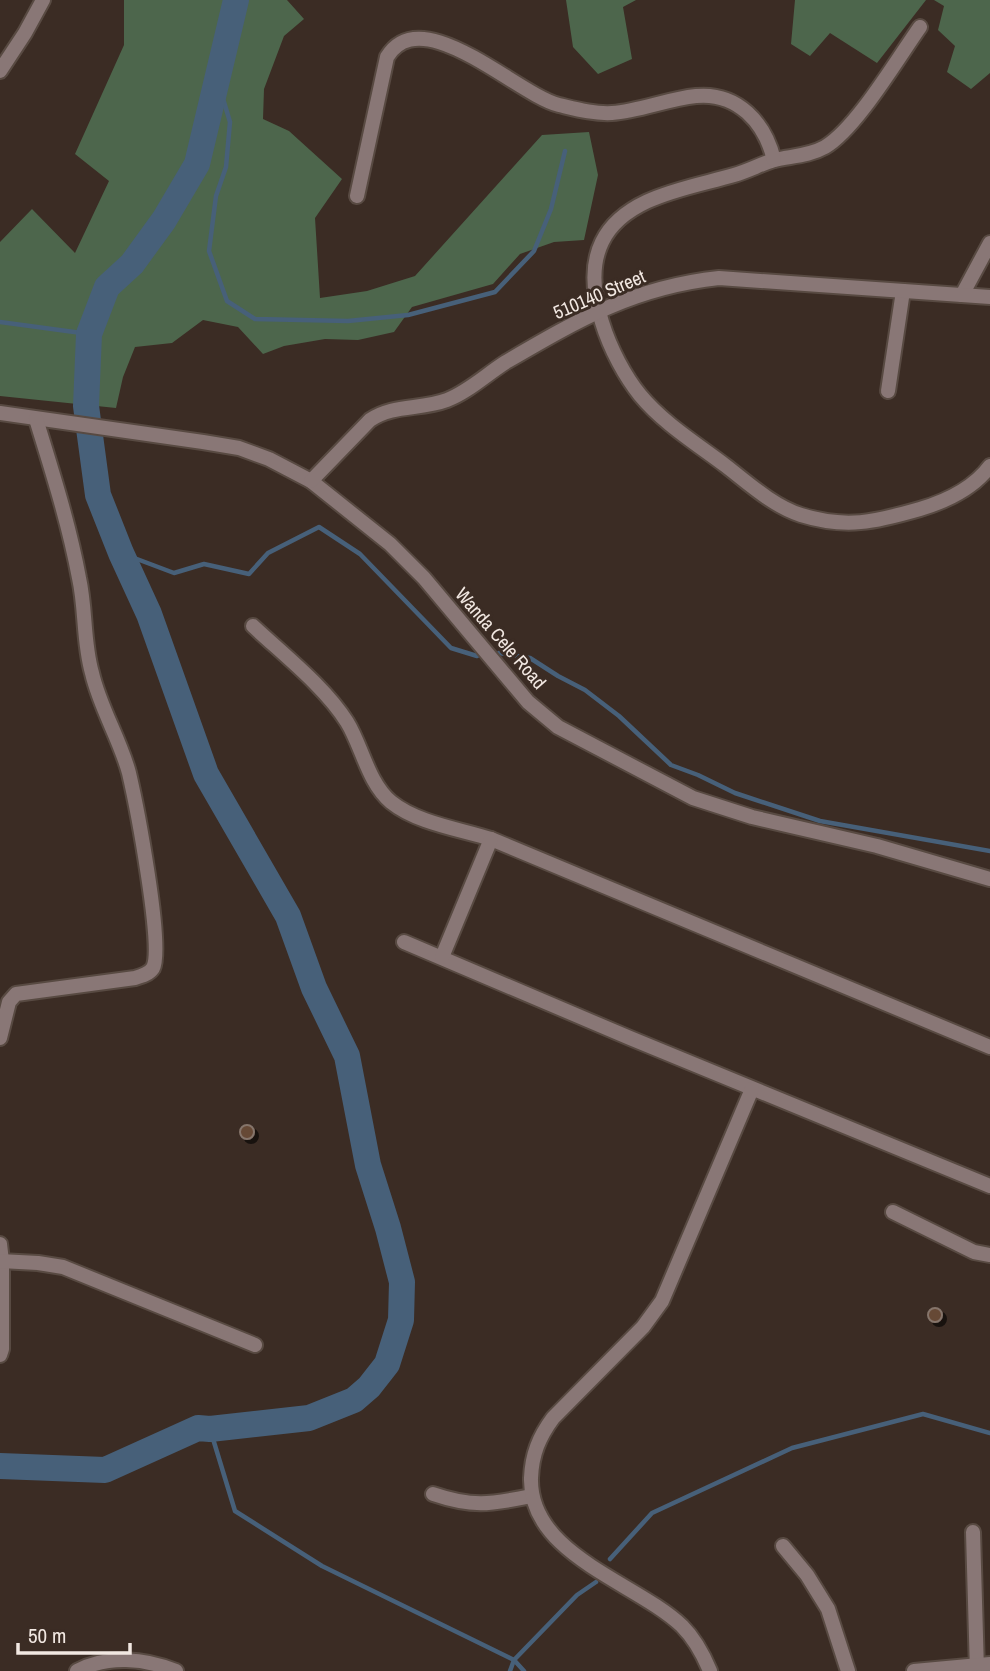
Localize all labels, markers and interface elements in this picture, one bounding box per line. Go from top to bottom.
street label: 510140 Street [549,263,650,325]
street label: Wanda Cele Road [450,582,552,694]
scale bar [18,1612,130,1656]
text: 50 m [28,1621,66,1650]

